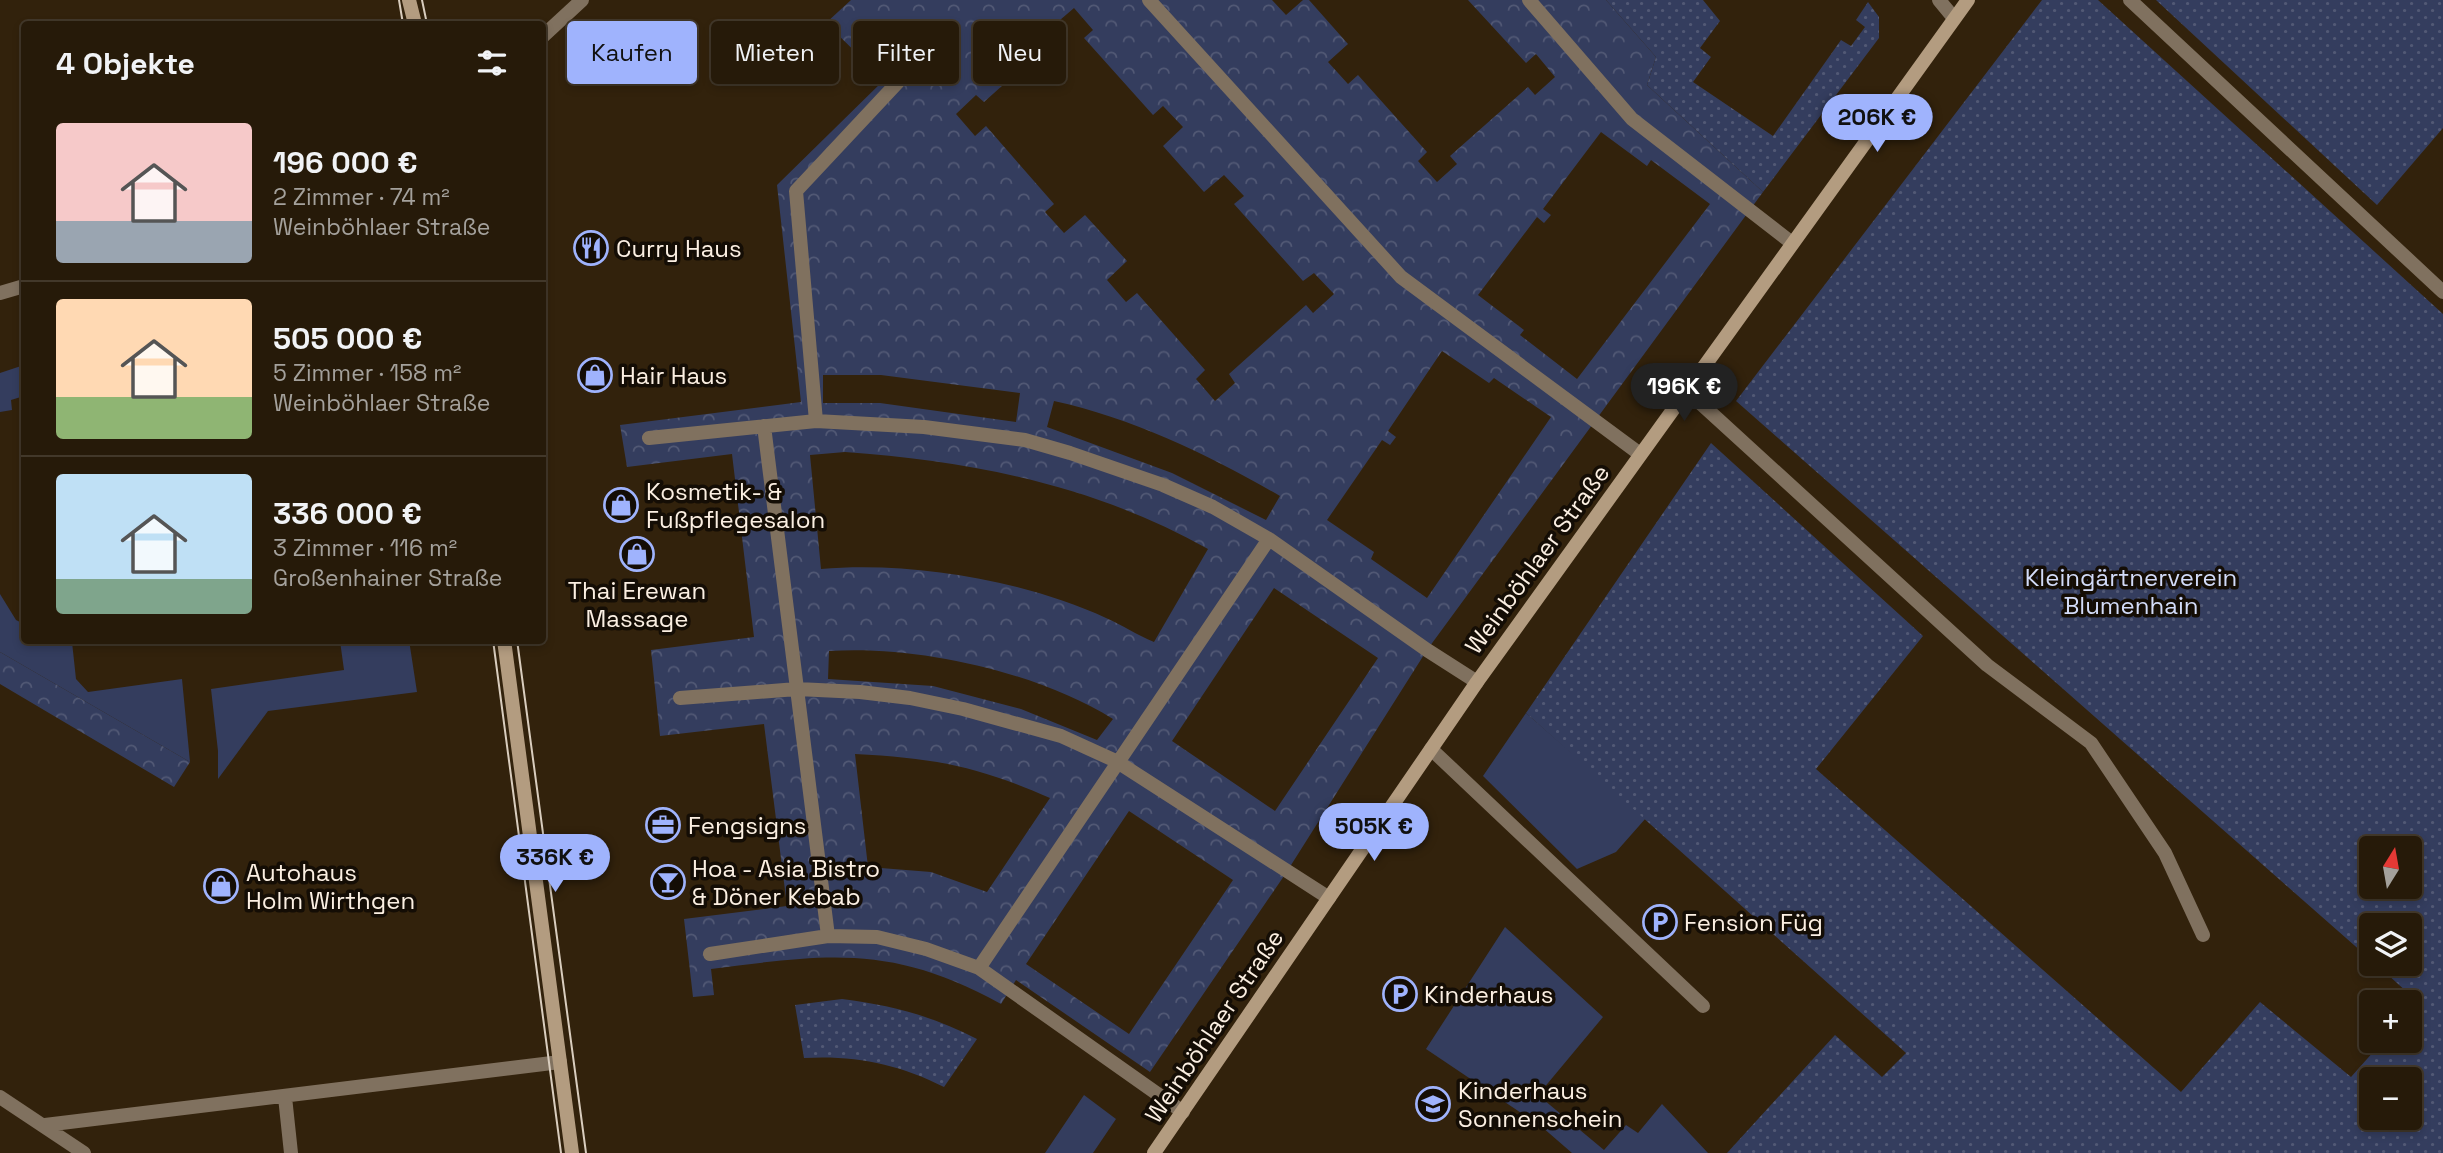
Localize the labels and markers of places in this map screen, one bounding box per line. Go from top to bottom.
pin: 206K € [1820,94,1934,154]
restaurant icon: Curry Haus [572,229,610,267]
place label: Curry Haus [616,233,742,264]
shop icon: Hair Haus [576,356,614,394]
place label: Hair Haus [620,360,727,391]
pin: 196K € [1627,364,1741,423]
place label: Kosmetik- & Fußpflegesalon [646,476,825,535]
shop icon: Kosmetik- & Fußpflegesalon [602,486,640,524]
shop icon: Thai Erewan Massage [618,535,656,573]
place label: Thai Erewan Massage [568,575,706,634]
pin: 505K € [1317,804,1431,863]
office icon: Fengsigns [644,806,682,844]
place label: Fengsigns [688,810,806,841]
pin: 336K € [498,834,612,894]
place label: Hoa - Asia Bistro & Döner Kebab [692,853,880,912]
place label: Autohaus Holm Wirthgen [246,857,415,916]
bar icon: Hoa - Asia Bistro & Döner Kebab [649,863,687,901]
shop icon: Autohaus Holm Wirthgen [202,867,240,905]
parking icon: Fension Füg [1641,903,1679,941]
place label: Fension Füg [1684,907,1823,938]
parking icon: Kinderhaus [1381,975,1419,1013]
place label: Kinderhaus [1424,979,1554,1010]
place label: Kinderhaus Sonnenschein [1458,1075,1622,1134]
school or university icon: Kinderhaus Sonnenschein [1414,1085,1452,1123]

